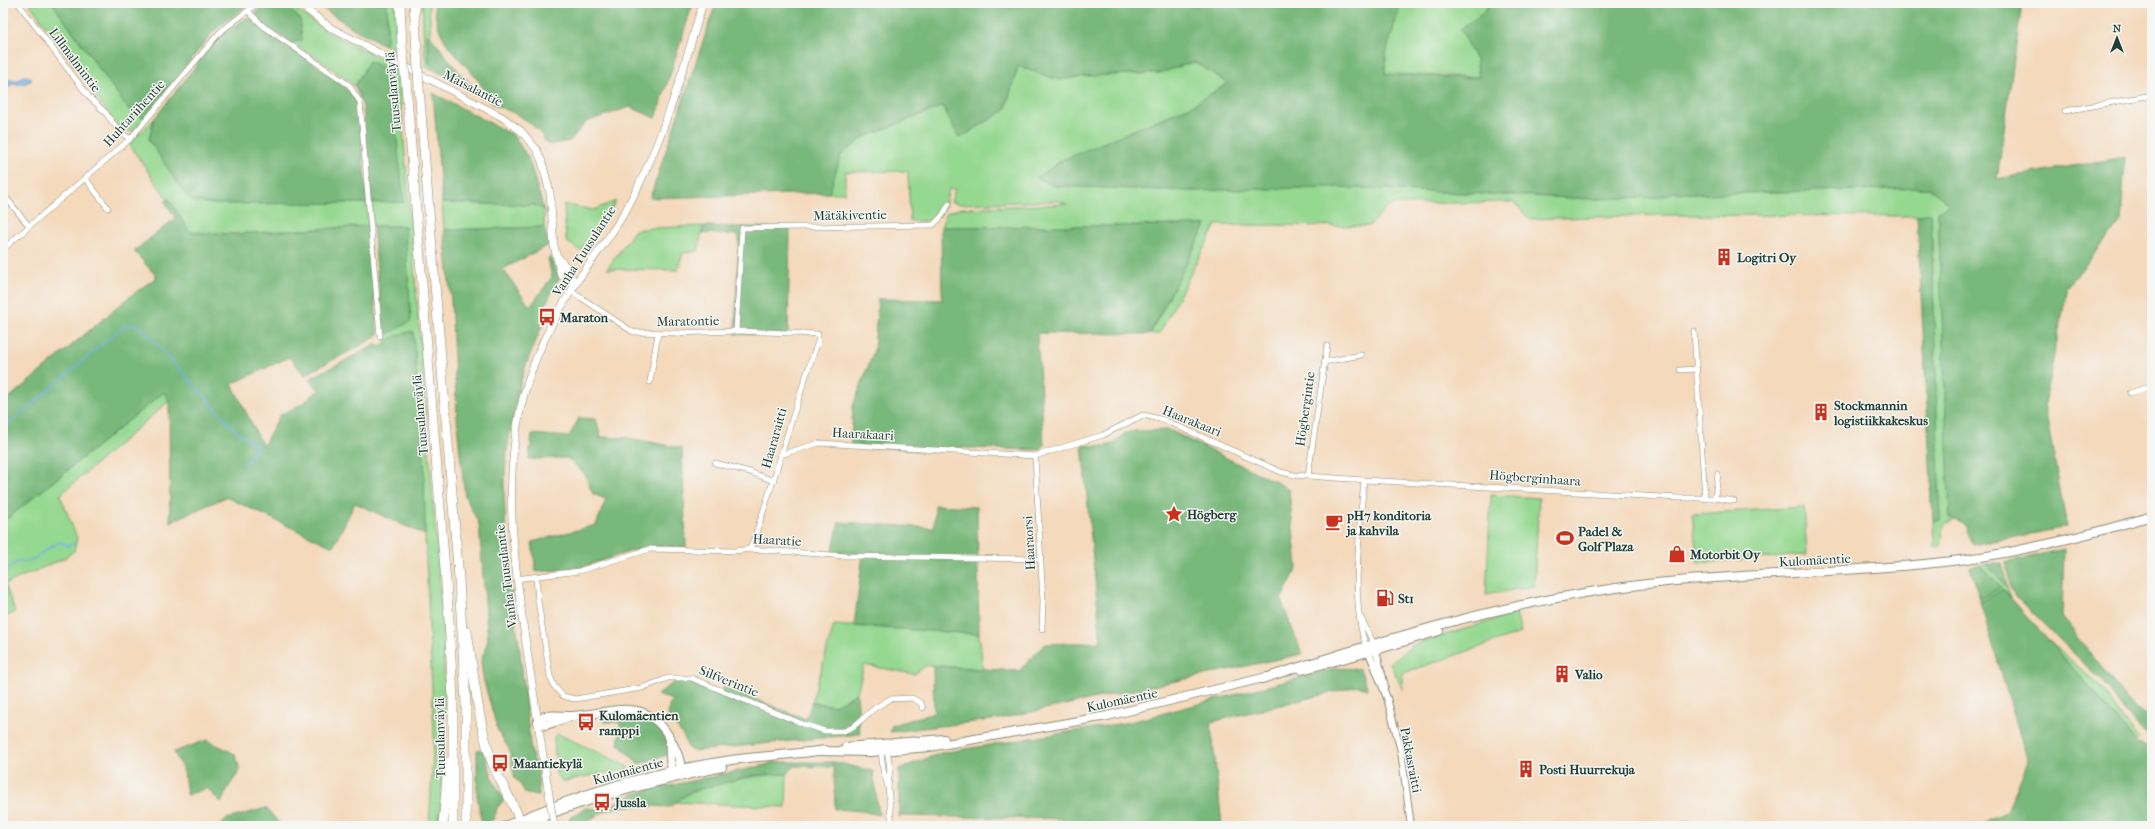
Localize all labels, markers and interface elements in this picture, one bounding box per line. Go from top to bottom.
north arrow [2097,18,2137,58]
text: N [2113,22,2122,35]
street label: Lillmalmintie [46,25,104,95]
street label: Tuusulanväylä [382,50,404,133]
street label: Maisalantie [441,67,506,110]
street label: Huhtariihentie [100,76,168,149]
street label: Vanha Tuusulantie [549,203,619,300]
street label: Mätäkiventie [813,207,888,223]
building icon: Logitri Oy [1714,247,1734,267]
place label: Logitri Oy [1737,250,1797,266]
bus stop icon: Maraton [537,307,557,327]
place label: Maraton [559,310,609,325]
street label: Maratontie [656,313,720,329]
street label: Högbergintie [1292,370,1318,447]
street label: Tuusulanväylä [409,373,431,456]
place label: Stockmannin logistiikkakeskus [1833,398,1928,429]
street label: Haarakaari [1160,402,1224,440]
building icon: Stockmannin logistiikkakeskus [1811,402,1831,422]
street label: Haararaitti [758,406,790,470]
street label: Haarakaari [832,425,894,443]
street label: Högberginhaara [1489,467,1582,489]
place icon: Högberg [1164,504,1184,524]
place label: Högberg [1187,507,1237,523]
place label: pH7 konditoria ja kahvila [1345,508,1432,538]
cafe icon: pH7 konditoria ja kahvila [1324,512,1344,532]
street label: Haaraorsi [1020,515,1038,571]
street label: Vanha Tuusulantie [492,523,520,630]
place label: Padel & Golf Plaza [1578,524,1635,554]
sports icon: Padel & Golf Plaza [1555,528,1575,548]
street label: Haaratie [752,531,802,549]
shop icon: Motorbit Oy [1667,544,1687,564]
place label: Motorbit Oy [1689,547,1761,563]
street label: Kulomäentie [1779,551,1852,569]
fuel station icon: St1 [1375,588,1395,608]
place label: St1 [1398,591,1414,606]
street label: Silfverintie [697,662,761,700]
building icon: Valio [1552,664,1572,684]
place label: Valio [1574,667,1603,682]
street label: Kulomäentie [1085,685,1159,715]
street label: Tuusulanväylä [432,696,448,779]
place label: Kulomäentien ramppi [598,708,679,739]
bus stop icon: Kulomäentien ramppi [576,712,596,732]
street label: Pakkasraitti [1397,726,1425,794]
bus stop icon: Maantiekylä [490,753,510,773]
street label: Kulomäentie [591,754,665,788]
place label: Maantiekylä [512,756,583,772]
building icon: Posti Huurrekuja [1516,759,1536,779]
place label: Posti Huurrekuja [1539,762,1636,777]
bus stop icon: Jussla [592,792,612,812]
place label: Jussla [613,795,647,811]

